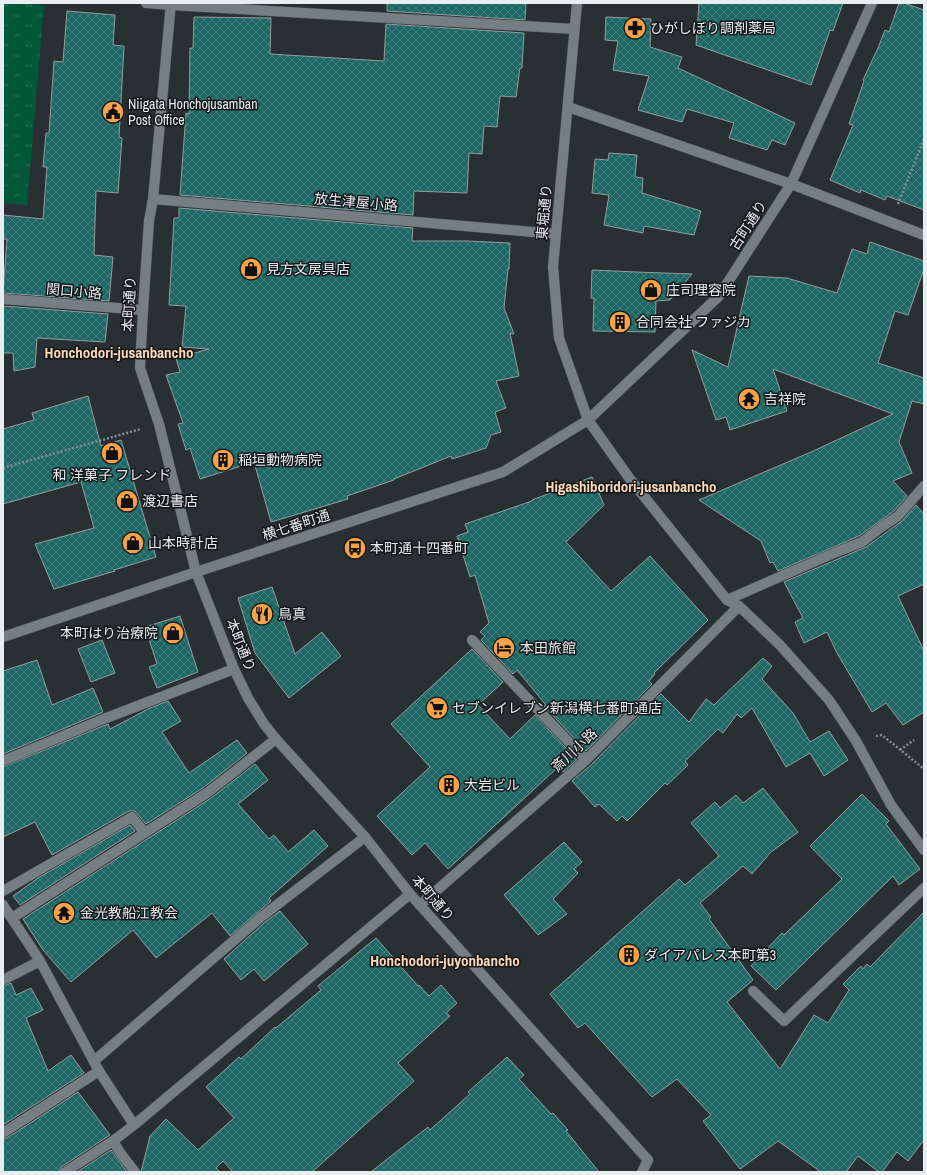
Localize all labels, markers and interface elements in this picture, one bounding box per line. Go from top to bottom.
pharmacy icon: ひがしぼり調剤薬局 [622,15,648,41]
place label: ひがしぼり調剤薬局 [650,19,776,37]
place label: Niigata Honchojusamban Post Office [128,95,258,129]
public building icon: Niigata Honchojusamban Post Office [100,99,126,125]
street label: 東堀通り [533,183,555,241]
street label: 放生津屋小路 [313,189,399,215]
street label: 古町通り [725,197,771,253]
shop icon: 見方文房具店 [238,256,264,282]
place label: 見方文房具店 [266,260,350,278]
street label: 本町通り [119,276,139,332]
shop icon: 庄司理容院 [638,277,664,303]
street label: 関口小路 [45,280,103,302]
place label: 庄司理容院 [666,281,736,299]
building icon: 合同会社 ファジカ [607,309,633,335]
place label: 合同会社 ファジカ [636,313,751,331]
district label: Honchodori-jusanbancho [45,342,193,363]
temple icon: 吉祥院 [736,386,762,412]
place label: 吉祥院 [764,390,806,408]
shop icon: 和 洋菓子 フレンド [99,440,125,466]
building icon: 稲垣動物病院 [210,447,236,473]
place label: 稲垣動物病院 [238,451,322,469]
place label: 和 洋菓子 フレンド [53,466,171,484]
district label: Higashiboridori-jusanbancho [546,476,716,497]
shop icon: 渡辺書店 [114,488,140,514]
place label: 渡辺書店 [142,492,198,510]
street label: 横七番町通 [260,506,332,544]
shop icon: 山本時計店 [120,530,146,556]
place label: 山本時計店 [148,534,218,552]
bus stop icon: 本町通十四番町 [342,535,368,561]
place label: 本町通十四番町 [370,539,468,557]
restaurant icon: 鳥真 [249,601,275,627]
place label: 鳥真 [278,605,306,623]
street label: 本町通り [222,616,260,674]
shop icon: 本町はり治療院 [160,620,186,646]
place label: 本町はり治療院 [60,624,158,642]
hotel icon: 本田旅館 [491,635,517,661]
place label: 本田旅館 [520,639,576,657]
supermarket icon: セブンイレブン新潟横七番町通店 [424,695,450,721]
place label: セブンイレブン新潟横七番町通店 [452,699,662,717]
street label: 斎川小路 [547,724,601,776]
building icon: 大岩ビル [436,772,462,798]
place label: 大岩ビル [464,776,520,794]
street label: 本町通り [408,871,458,925]
temple icon: 金光教船江教会 [51,900,77,926]
place label: 金光教船江教会 [80,904,178,922]
building icon: ダイアパレス本町第3 [616,942,642,968]
place label: ダイアパレス本町第3 [644,946,776,964]
district label: Honchodori-juyonbancho [370,950,520,971]

